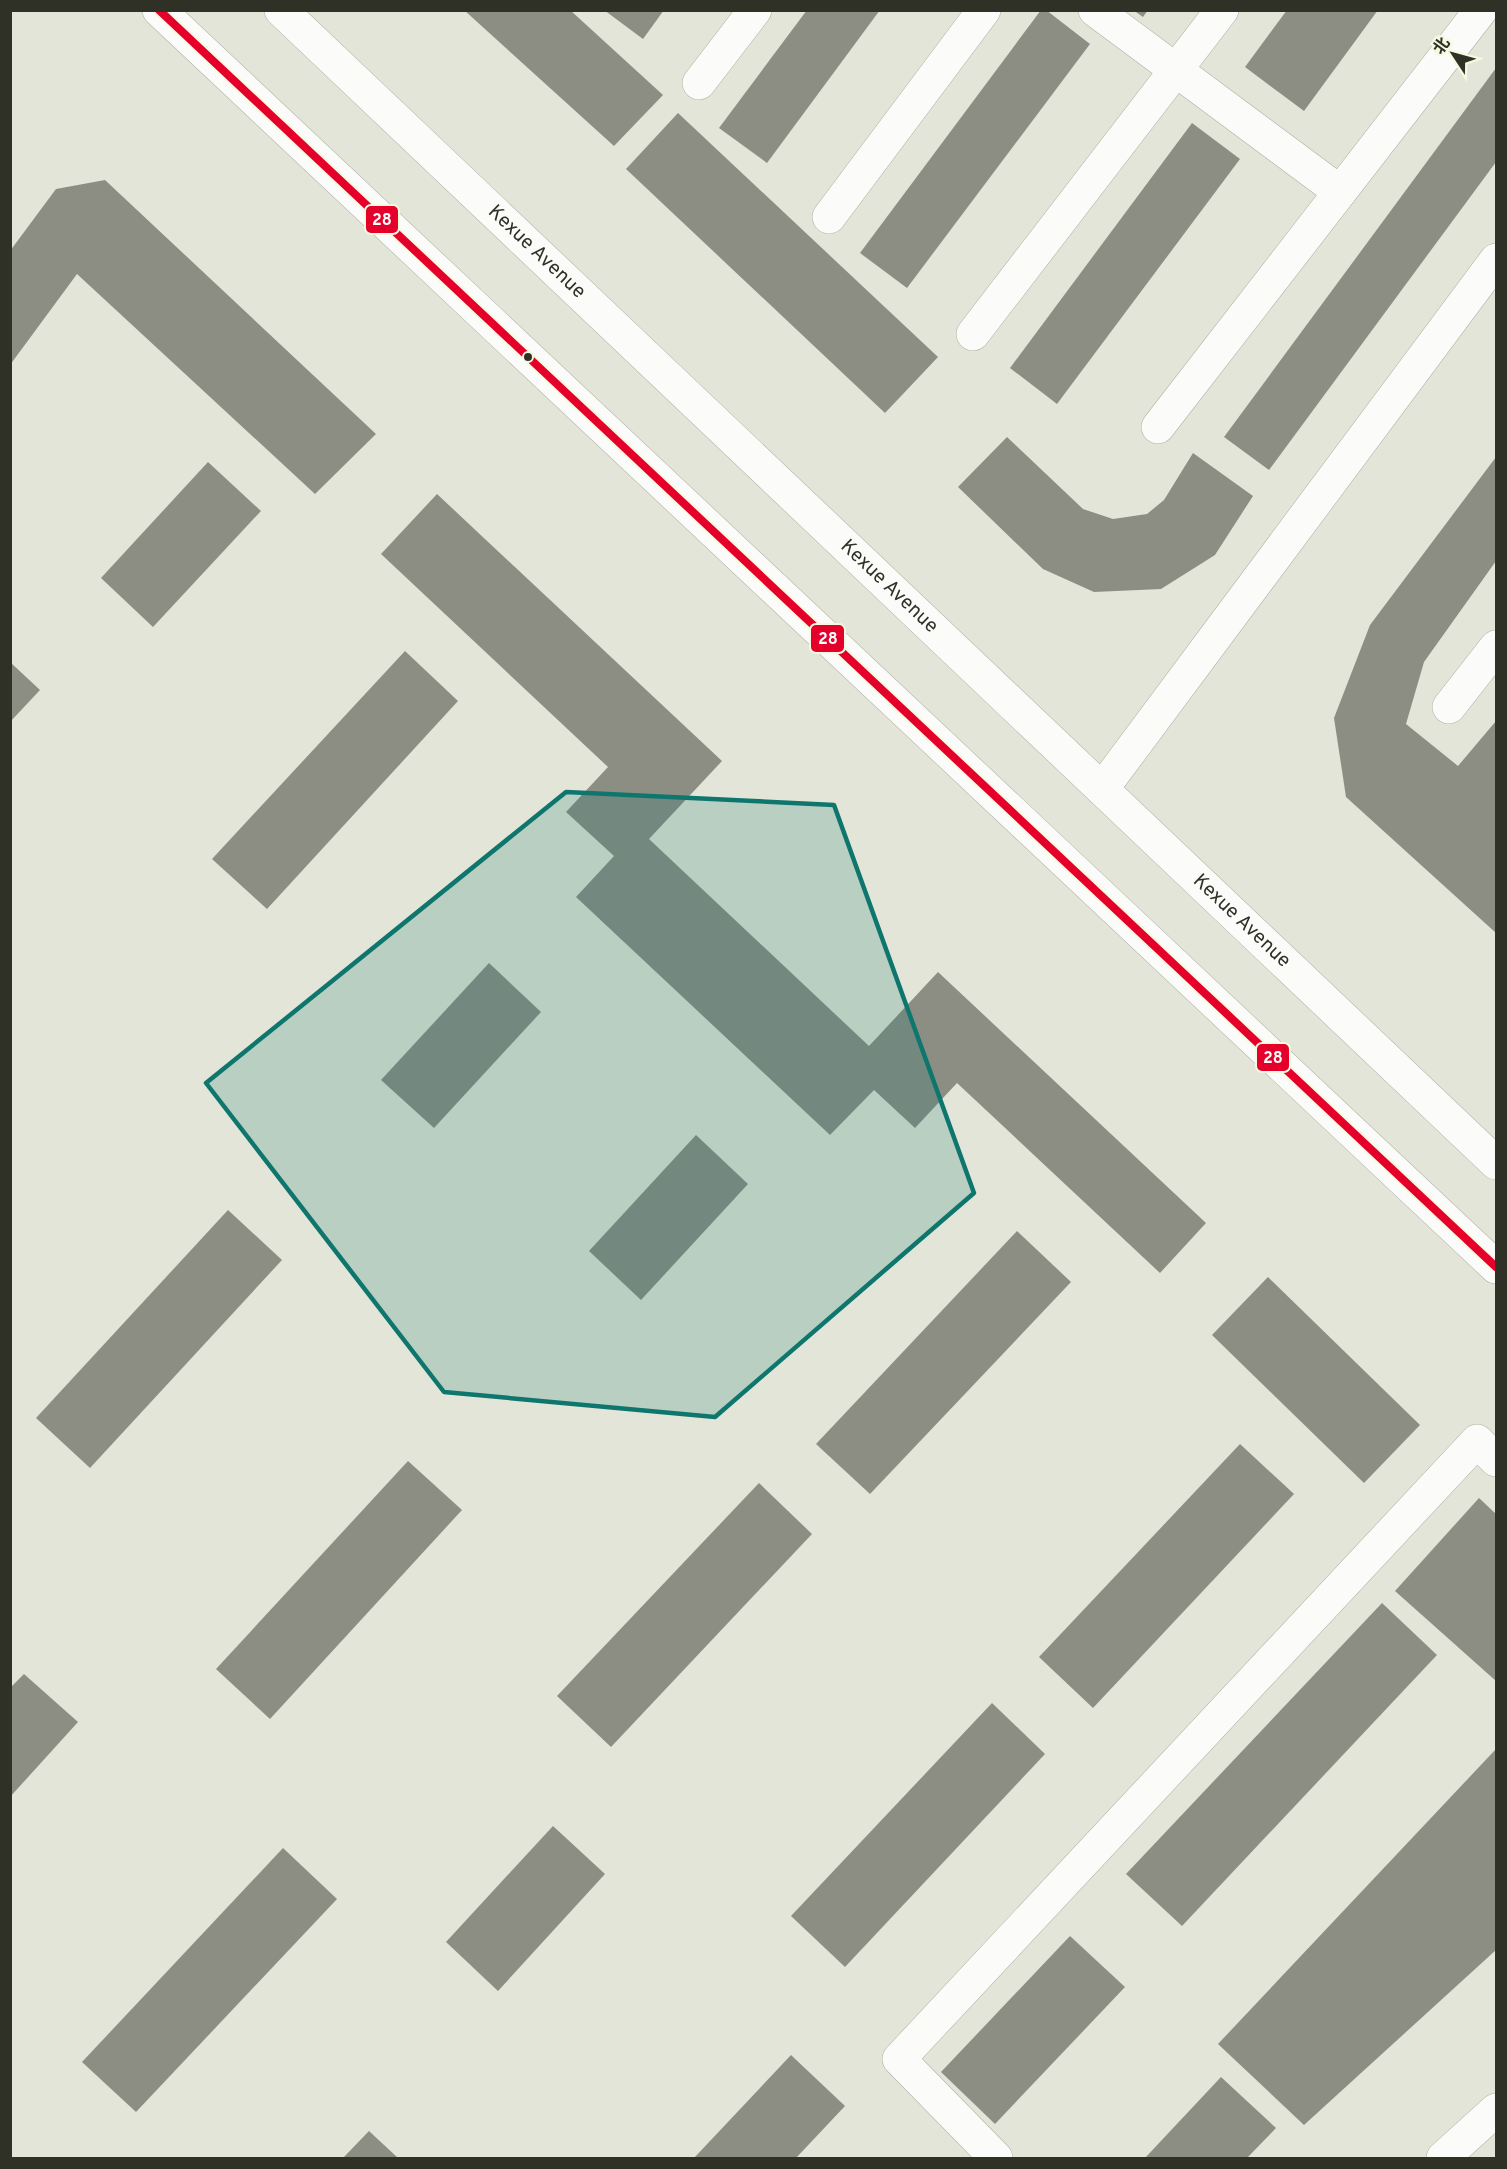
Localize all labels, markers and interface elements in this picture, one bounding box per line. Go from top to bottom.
north arrow [1423,24,1483,84]
text: 北 [1430,34,1455,59]
street label: Kexue Avenue [482,200,591,305]
line badge: 28 [365,205,399,234]
text: 28 [372,211,392,231]
unlabelled marker [522,351,534,363]
street label: Kexue Avenue [834,534,943,640]
line badge: 28 [810,624,845,653]
text: 28 [818,630,838,650]
street label: Kexue Avenue [1187,869,1296,974]
line badge: 28 [1256,1043,1290,1072]
text: 28 [1263,1049,1283,1069]

